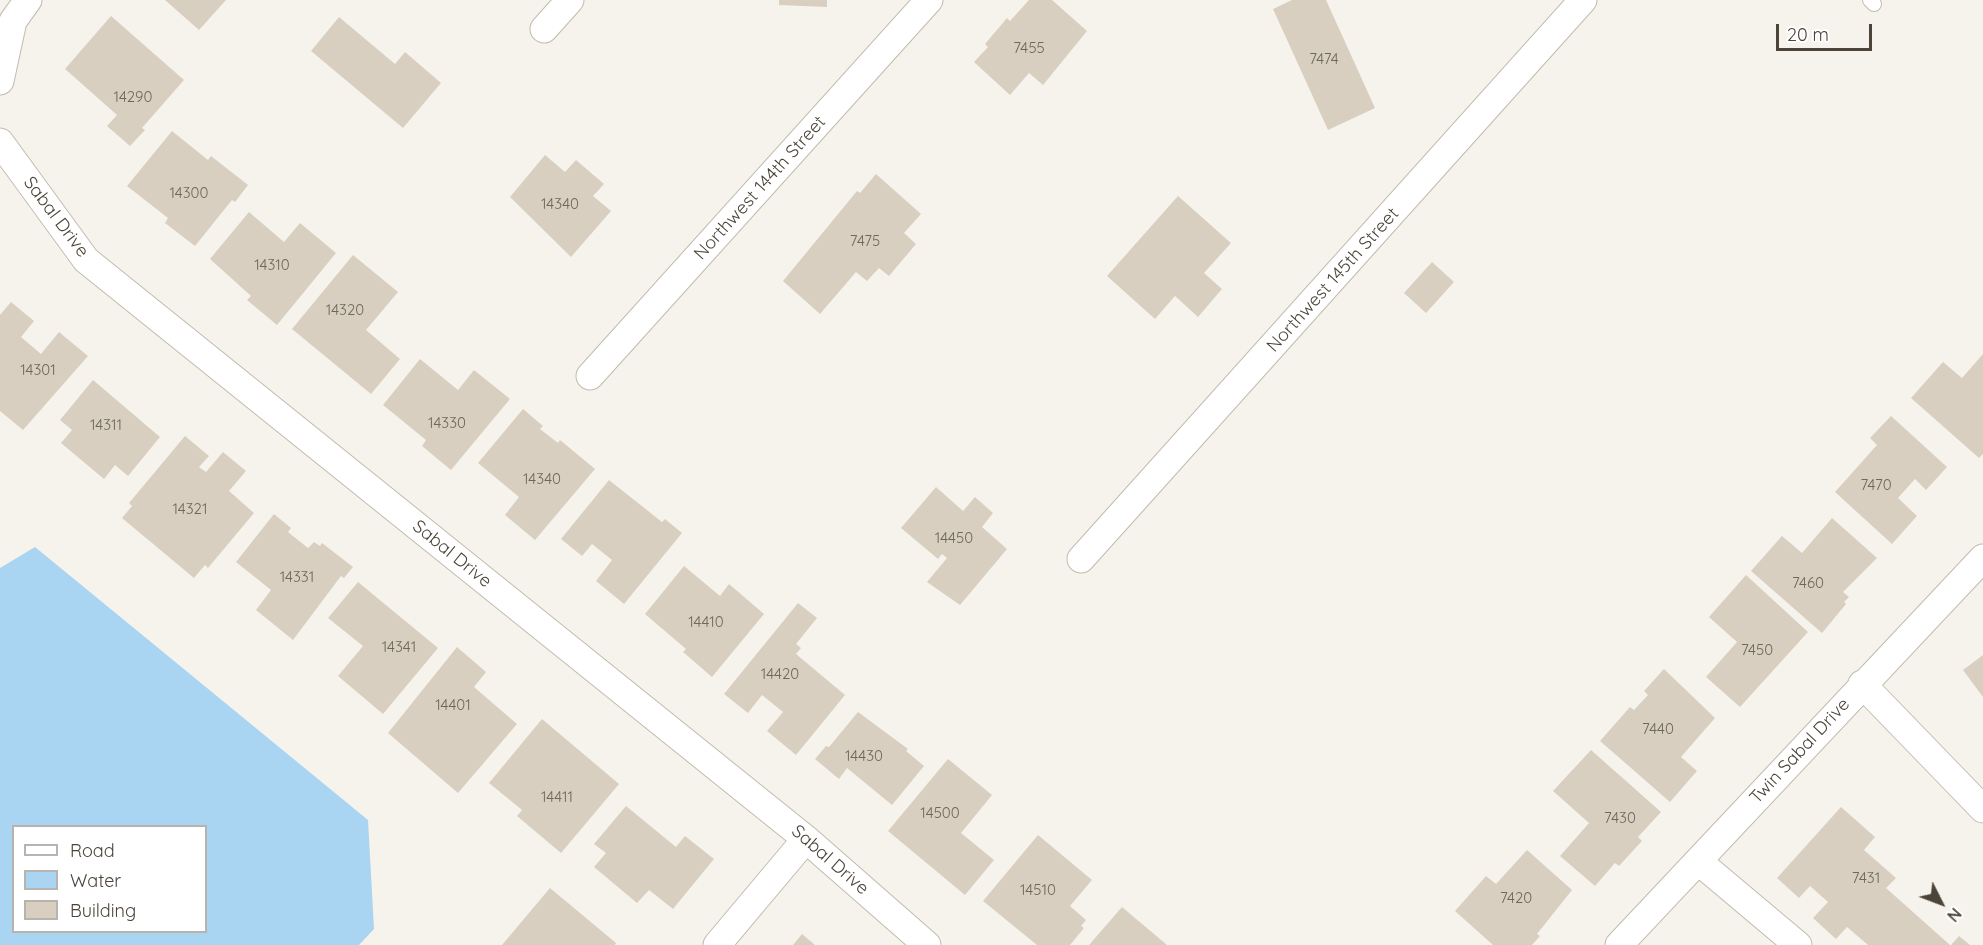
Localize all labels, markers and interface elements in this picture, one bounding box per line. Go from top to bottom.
scale bar [1779,12,1875,50]
text: 20 m [1787,23,1829,46]
house number: 7455 [1013,39,1045,57]
house number: 7474 [1309,50,1339,68]
house number: 14290 [114,88,152,106]
street label: Northwest 144th Street [690,112,830,264]
street label: Sabal Drive [19,172,93,262]
house number: 14300 [170,184,208,202]
house number: 14340 [541,195,579,213]
street label: Northwest 145th Street [1263,203,1403,357]
house number: 7475 [850,232,880,250]
house number: 14310 [254,256,290,274]
house number: 14320 [326,301,364,319]
house number: 14301 [20,361,56,379]
house number: 14330 [428,414,466,432]
house number: 14311 [90,416,122,434]
house number: 14340 [523,470,561,488]
house number: 7470 [1860,476,1892,494]
house number: 14321 [173,500,207,518]
street label: Sabal Drive [408,516,496,592]
house number: 14450 [935,529,973,547]
house number: 14331 [280,568,314,586]
house number: 7460 [1792,574,1824,592]
house number: 14410 [688,613,724,631]
house number: 14341 [382,638,416,656]
house number: 7450 [1741,641,1773,659]
house number: 14420 [761,665,799,683]
street label: Twin Sabal Drive [1746,694,1854,808]
house number: 14401 [435,696,471,714]
house number: 7440 [1642,720,1674,738]
house number: 14430 [845,747,883,765]
house number: 14411 [541,788,573,806]
house number: 14500 [920,804,960,822]
house number: 7430 [1604,809,1636,827]
street label: Sabal Drive [787,821,873,899]
legend [12,825,207,933]
text: Road [70,839,115,862]
text: Water [70,869,121,892]
house number: 7431 [1852,869,1880,887]
north arrow [1911,873,1971,933]
house number: 14510 [1020,881,1056,899]
house number: 7420 [1500,889,1532,907]
text: Building [70,899,136,922]
text: N [1943,904,1966,926]

